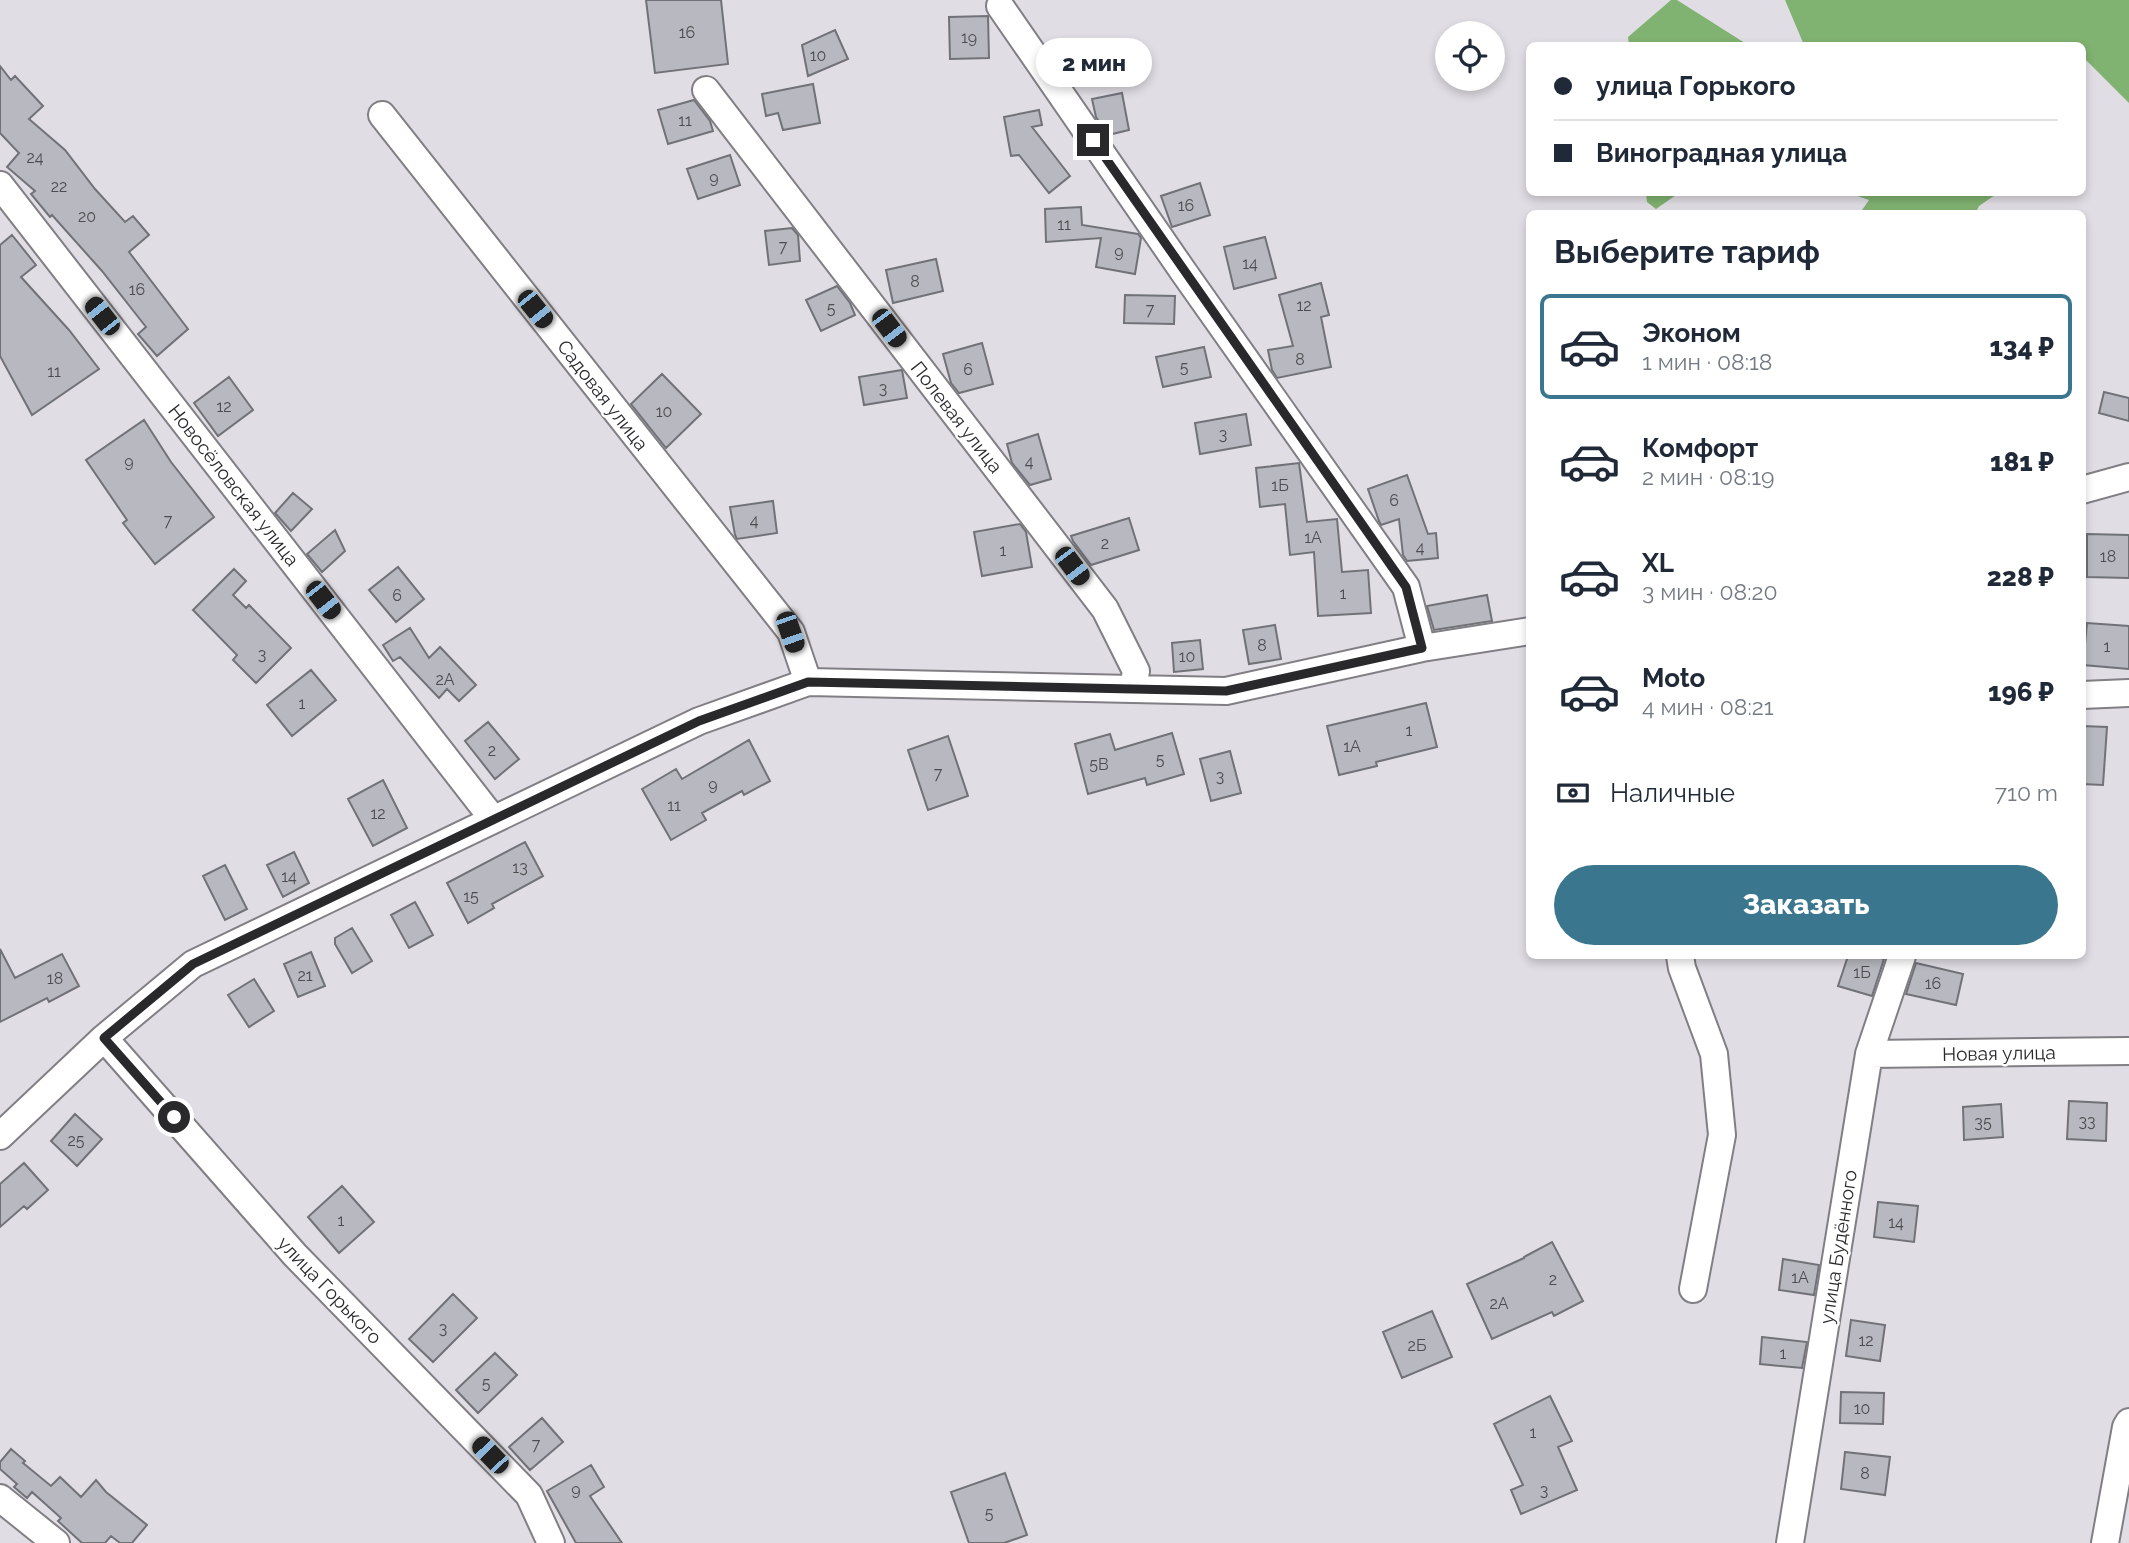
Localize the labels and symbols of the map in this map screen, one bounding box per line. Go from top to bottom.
house number: 16 [679,23,695,42]
house number: 19 [961,28,977,47]
callout: 2 мин [1035,38,1151,88]
house number: 10 [810,46,826,65]
house number: 11 [678,111,692,130]
route end [1077,124,1109,156]
house number: 24 [26,148,44,167]
house number: 9 [709,168,719,187]
house number: 22 [51,177,67,196]
house number: 16 [1178,196,1194,215]
house number: 20 [78,207,96,226]
house number: 11 [1057,215,1071,234]
house number: 7 [779,237,788,256]
house number: 9 [1114,242,1124,261]
house number: 14 [1242,254,1258,273]
house number: 8 [910,272,920,291]
house number: 16 [129,280,145,299]
car [514,286,557,332]
car [81,293,124,339]
house number: 12 [1296,296,1312,315]
house number: 5 [827,299,836,318]
house number: 7 [1146,300,1155,319]
car [868,305,911,351]
street label: Садовая улица [553,335,653,455]
house number: 8 [1295,350,1305,369]
street label: Полевая улица [907,357,1007,477]
house number: 5 [1180,358,1189,377]
house number: 6 [963,360,973,379]
house number: 11 [47,362,61,381]
house number: 3 [879,379,887,398]
house number: 12 [216,397,232,416]
street label: Новосёловская улица [164,400,304,570]
house number: 10 [656,402,672,421]
house number: 3 [1219,425,1227,444]
house number: 9 [124,452,134,471]
house number: 4 [1025,452,1034,471]
house number: 1Б [1271,476,1289,495]
house number: 6 [1389,491,1399,510]
house number: 7 [164,511,173,530]
house number: 4 [750,511,759,530]
house number: 1А [1304,528,1322,547]
house number: 2 [1101,534,1109,553]
house number: 4 [1416,538,1425,557]
house number: 1 [1000,541,1007,560]
car [1051,543,1094,589]
house number: 18 [2100,547,2116,566]
car [302,577,345,623]
house number: 1 [1340,584,1347,603]
house number: 6 [392,586,402,605]
car [774,609,807,655]
house number: 8 [1257,636,1267,655]
house number: 1 [2104,637,2111,656]
house number: 3 [258,645,266,664]
house number: 10 [1179,647,1195,666]
house number: 2А [435,670,455,689]
house number: 1 [299,694,306,713]
house number: 1 [1406,721,1413,740]
house number: 1А [1343,737,1361,756]
house number: 2 [488,741,496,760]
house number: 5 [1156,750,1165,769]
house number: 5В [1089,755,1109,774]
house number: 7 [934,764,943,783]
house number: 3 [1216,767,1224,786]
house number: 9 [708,775,718,794]
house number: 11 [667,796,681,815]
house number: 12 [370,804,386,823]
house number: 13 [512,858,528,877]
house number: 14 [281,867,297,886]
house number: 15 [463,887,479,906]
house number: 1Б [1853,963,1871,982]
house number: 21 [297,966,313,985]
house number: 18 [47,969,63,988]
house number: 16 [1925,974,1941,993]
street label: Новая улица [1942,1041,2056,1065]
route start [158,1101,190,1133]
house number: 33 [2078,1112,2096,1131]
house number: 35 [1974,1113,1992,1132]
house number: 25 [67,1131,85,1150]
street label: улица Будённого [1815,1168,1861,1326]
house number: 1 [338,1211,345,1230]
house number: 14 [1888,1213,1904,1232]
street label: улица Горького [273,1232,387,1348]
house number: 1А [1791,1268,1809,1287]
house number: 2 [1549,1270,1557,1289]
house number: 2А [1489,1294,1509,1313]
house number: 3 [439,1319,447,1338]
house number: 12 [1858,1331,1874,1350]
house number: 2Б [1408,1336,1426,1355]
house number: 1 [1780,1344,1787,1363]
house number: 5 [482,1374,491,1393]
house number: 10 [1854,1399,1870,1418]
house number: 1 [1530,1423,1537,1442]
car [468,1433,513,1477]
house number: 7 [532,1435,541,1454]
house number: 8 [1860,1464,1870,1483]
house number: 9 [571,1480,581,1499]
house number: 3 [1540,1481,1548,1500]
house number: 5 [985,1504,994,1523]

